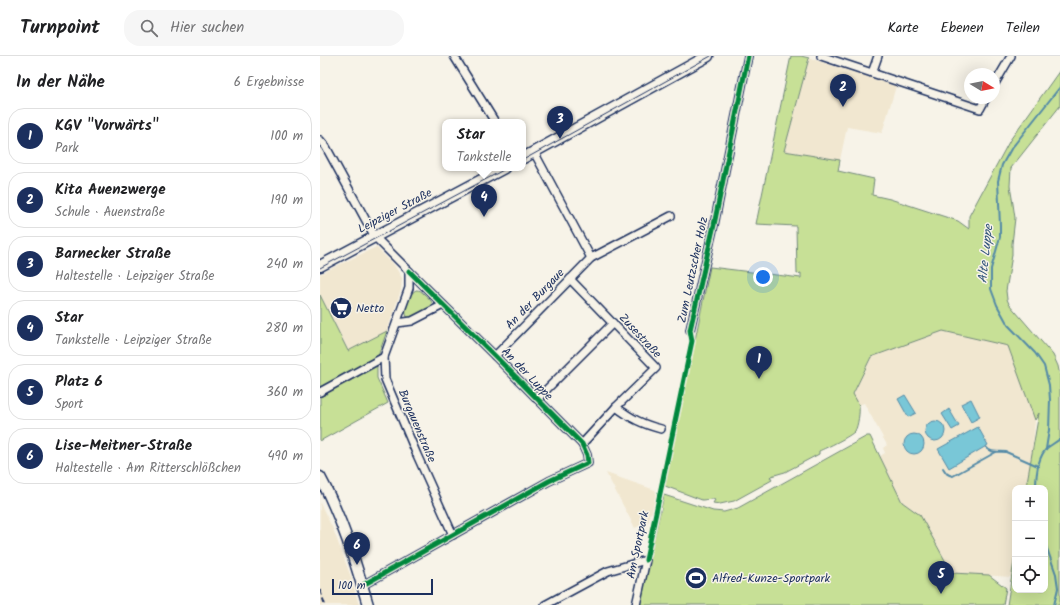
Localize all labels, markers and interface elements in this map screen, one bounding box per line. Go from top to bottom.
search box [124,10,404,46]
text: Turnpoint [20,13,100,43]
text: Hier suchen [170,16,244,40]
icon: search [138,17,160,39]
text: Karte [887,17,919,39]
text: Ebenen [941,17,984,39]
text: Teilen [1006,17,1040,39]
north arrow [964,68,1000,104]
text: In der Nähe [16,69,105,96]
text: 6 Ergebnisse [234,72,304,93]
pin: 2 [830,74,856,107]
pin: 3 [547,106,573,139]
text: KGV "Vorwärts" [55,114,159,138]
popup [442,119,526,171]
text: Star [457,123,485,147]
text: 1 [28,126,32,147]
text: 100 m [270,126,303,147]
text: Park [55,138,79,159]
text: Tankstelle [457,147,511,168]
text: Kita Auenzwerge [55,178,166,202]
street label: Leipziger Straße [355,183,436,239]
pin: 4 [471,184,497,217]
text: 2 [26,190,34,211]
text: 190 m [271,190,303,211]
text: Schule · Auenstraße [55,202,165,223]
street label: Zum Leutzscher Holz [672,215,714,325]
water label: Alte Luppe [972,223,1000,284]
text: Barnecker Straße [55,242,171,266]
text: 3 [26,254,34,275]
text: 240 m [266,254,303,275]
street label: An der Burgaue [501,264,570,334]
text: Haltestelle · Leipziger Straße [55,266,214,287]
your location [753,267,773,287]
supermarket icon: Netto [328,295,354,321]
place label: Netto [356,299,384,318]
text: Star [55,306,83,330]
street label: Zusestraße [614,309,666,363]
text: 4 [26,318,34,339]
text: 280 m [266,318,303,339]
text: Tankstelle · Leipziger Straße [55,330,212,351]
street label: An der Luppe [497,343,558,405]
pin: 1 [746,346,772,379]
text: Platz 6 [55,370,103,394]
text: 5 [27,382,33,403]
text: 360 m [266,382,303,403]
street label: Burgauenstraße [393,386,441,466]
text: Sport [55,394,83,415]
text: Lise-Meitner-Straße [55,434,192,458]
text: 6 [26,446,34,467]
text: 490 m [267,446,303,467]
text: Haltestelle · Am Ritterschlößchen [55,458,241,479]
map controls [1012,485,1048,593]
button: + [1012,485,1048,521]
street label: Am Sportpark [622,509,655,581]
button: − [1012,521,1048,557]
pin: 6 [344,532,370,565]
button: locate [1012,557,1048,593]
pin: 5 [928,561,954,594]
sports icon: Alfred-Kunze-Sportpark [683,565,709,591]
place label: Alfred-Kunze-Sportpark [712,569,831,588]
scale bar [332,577,433,596]
text: 100 m [338,577,366,595]

